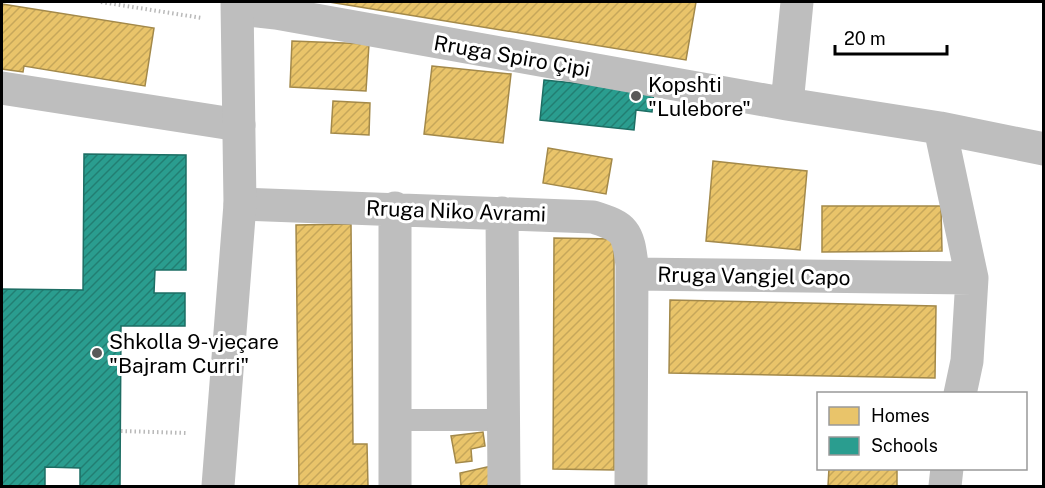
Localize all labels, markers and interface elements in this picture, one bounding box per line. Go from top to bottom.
scale bar [835,18,948,56]
text: 20 m [844,28,886,49]
street label: Rruga Spiro Çipi [432,30,592,82]
place label: Kopshti "Lulebore" [648,72,751,121]
marker: Kopshti "Lulebore" [629,89,643,103]
street label: Rruga Niko Avrami [365,195,547,227]
street label: Rruga Vangjel Capo [657,262,851,290]
place label: Shkolla 9-vjeçare "Bajram Curri" [109,329,279,378]
marker: Shkolla 9-vjeçare "Bajram Curri" [90,346,104,360]
legend [817,392,1027,470]
text: Homes [871,405,930,426]
text: Schools [871,435,938,456]

